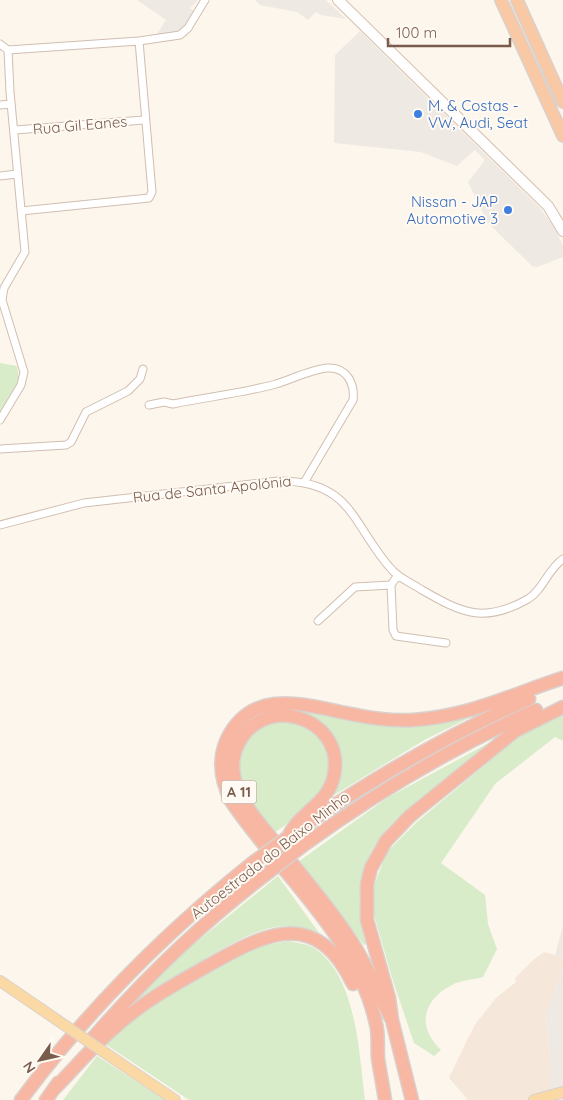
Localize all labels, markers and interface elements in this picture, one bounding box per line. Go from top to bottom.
scale bar [388,15,510,47]
text: 100 m [396,23,437,42]
place label: M. & Costas - VW, Audi, Seat [428,96,528,132]
marker: M. & Costas - VW, Audi, Seat [412,108,424,120]
street label: Rua Gil Eanes [32,111,128,139]
place label: Nissan - JAP Automotive 3 [407,192,498,228]
marker: Nissan - JAP Automotive 3 [502,204,514,216]
street label: Rua de Santa Apolónia [132,471,292,507]
road number: A 11 [222,780,256,804]
street label: Autoestrada do Baixo Minho [187,787,353,923]
north arrow [15,1035,65,1085]
text: N [19,1058,40,1077]

